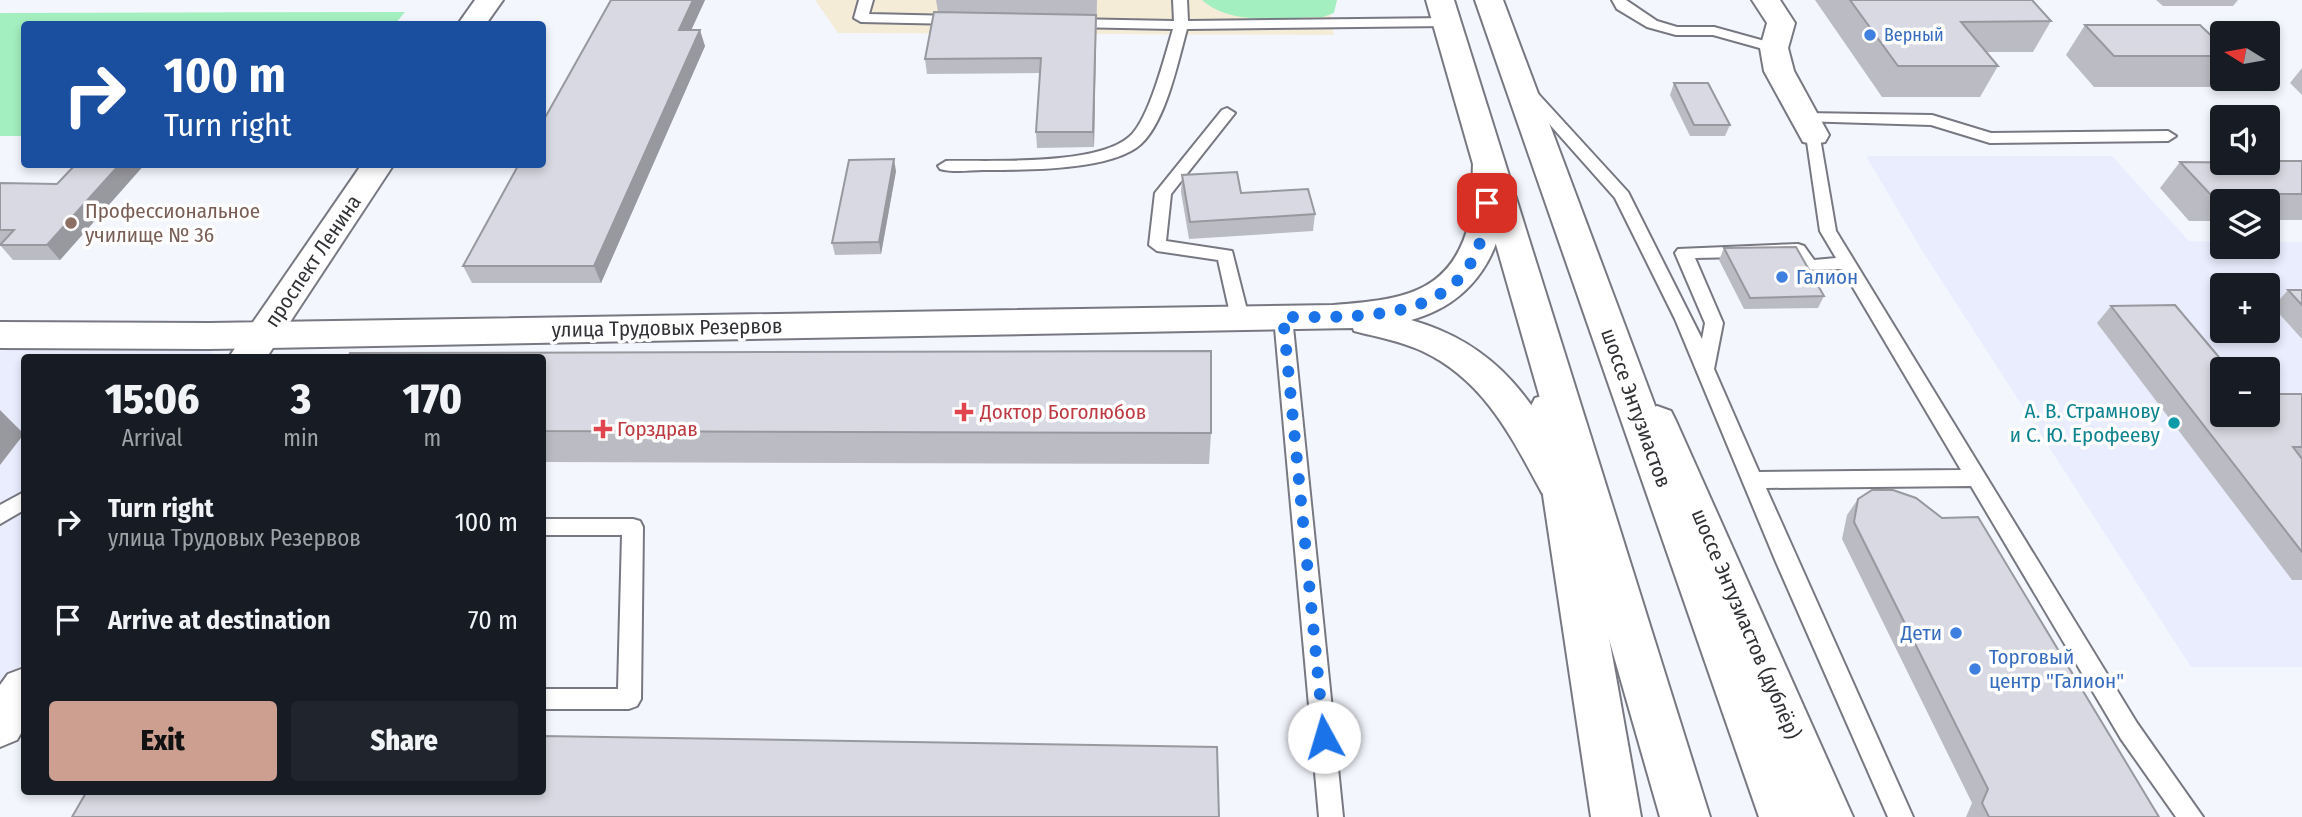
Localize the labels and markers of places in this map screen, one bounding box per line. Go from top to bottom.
place label: Верный [1884,24,1944,46]
marker: Верный [1862,27,1878,43]
pin [1457,173,1517,233]
place label: Профессиональное училище № 36 [85,198,260,248]
marker: Профессиональное училище № 36 [63,215,79,231]
place label: Галион [1796,264,1858,290]
marker: Галион [1774,269,1790,285]
place label: А. В. Страмнову и С. Ю. Ерофееву [2010,398,2161,448]
place label: Доктор Боголюбов [979,399,1146,425]
marker: Доктор Боголюбов [954,402,974,422]
marker: А. В. Страмнову и С. Ю. Ерофееву [2166,415,2182,431]
place label: Горздрав [617,416,698,442]
marker: Горздрав [595,421,611,437]
place label: Дети [1900,620,1942,646]
marker: Дети [1948,625,1964,641]
place label: Торговый центр "Галион" [1989,644,2124,694]
marker: Торговый центр "Галион" [1967,661,1983,677]

